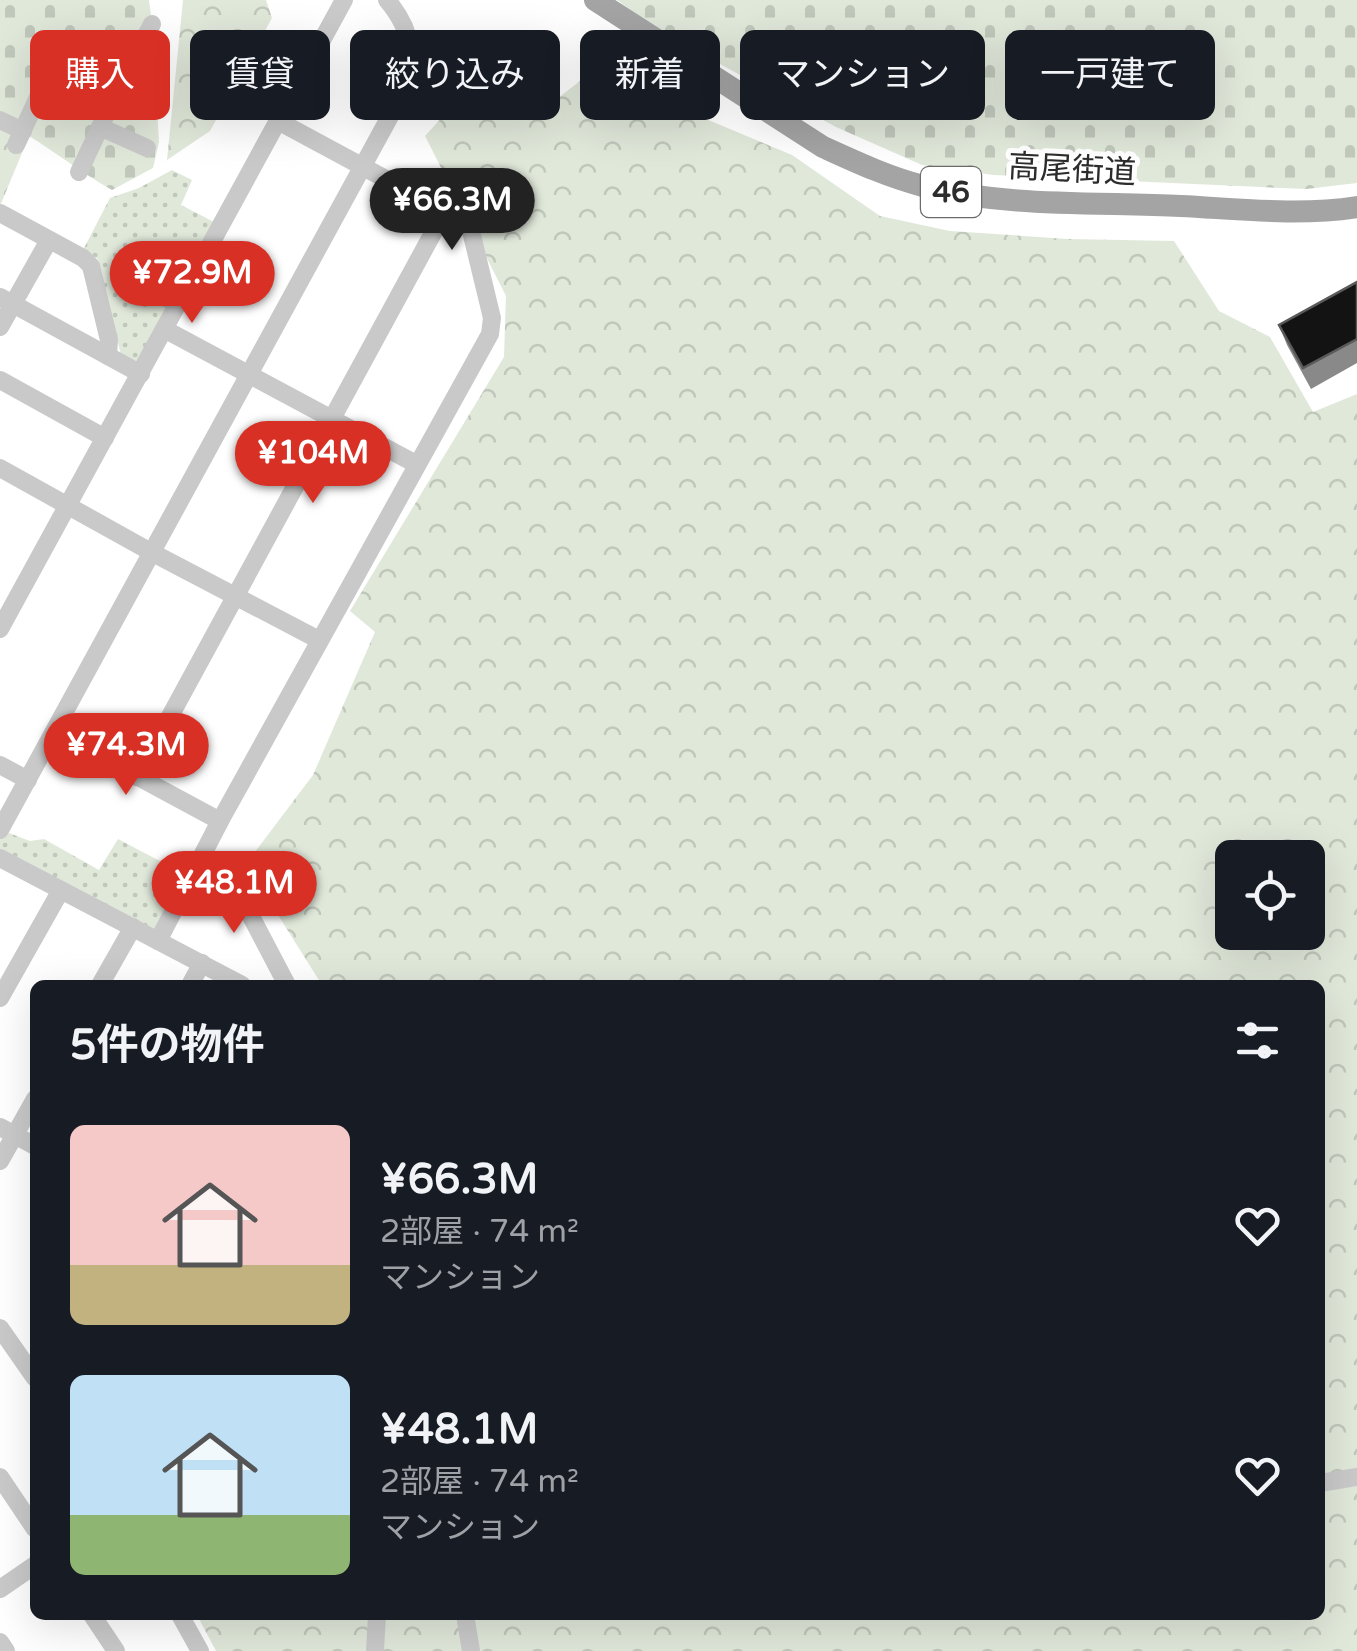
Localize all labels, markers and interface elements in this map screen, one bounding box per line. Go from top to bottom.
chip: 購入 [30,30,170,120]
chip: 賃貸 [190,30,330,120]
chip: 絞り込み [350,30,560,120]
chip: 新着 [580,30,720,120]
chip: マンション [740,30,985,120]
chip: 一戸建て [1005,30,1215,120]
street label: 高尾街道 [1007,148,1137,192]
road number: 46 [921,167,981,217]
pin: ¥66.3M [371,168,533,253]
text: ¥66.3M [392,181,512,219]
pin: ¥72.9M [111,241,273,326]
text: ¥72.9M [132,254,252,292]
pin: ¥104M [243,421,383,506]
text: ¥104M [257,434,369,472]
pin: ¥74.3M [45,713,207,798]
text: ¥74.3M [66,726,186,764]
map controls [1215,840,1325,950]
button: locate [1215,840,1325,950]
pin: ¥48.1M [153,851,315,936]
text: ¥48.1M [174,864,294,902]
icon: filters [1230,1013,1285,1068]
text: 5件の物件 [70,1020,264,1071]
text: ¥66.3M [380,1154,538,1205]
icon: home [150,1165,270,1285]
icon: heart [1230,1198,1285,1253]
text: 2部屋 · 74 m² [380,1213,579,1251]
text: マンション [380,1259,540,1297]
text: ¥48.1M [380,1404,538,1455]
icon: home [150,1415,270,1535]
icon: heart [1230,1448,1285,1503]
text: 2部屋 · 74 m² [380,1463,579,1501]
text: マンション [380,1509,540,1547]

